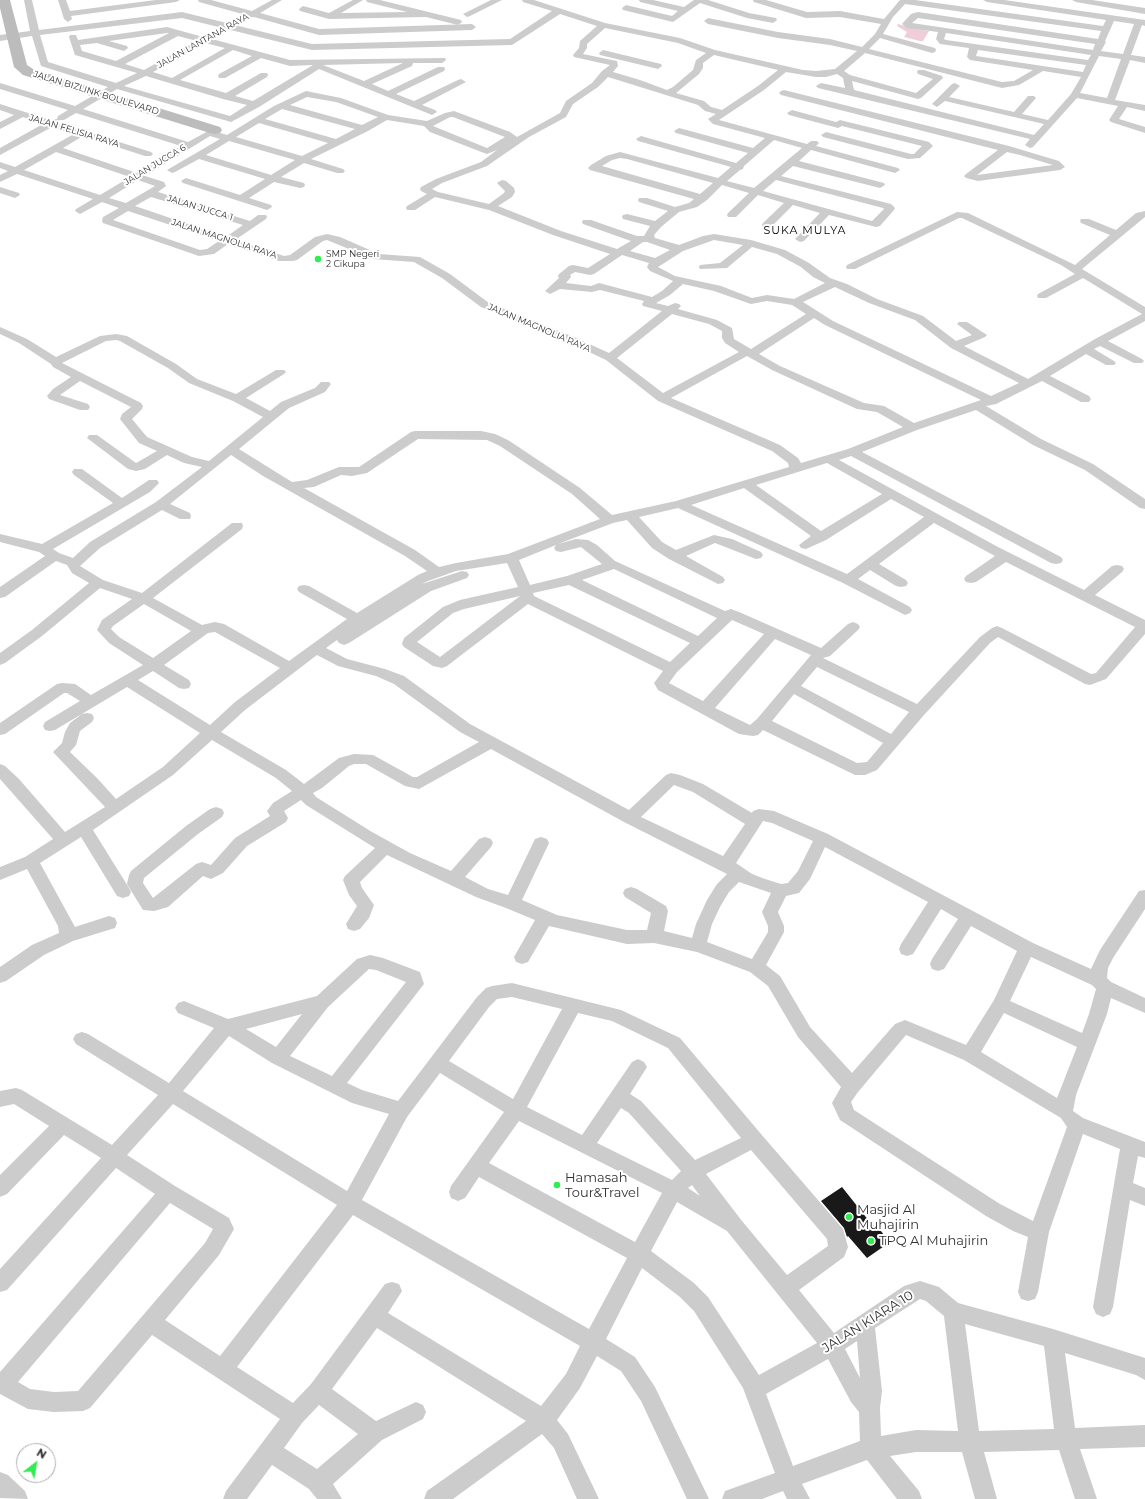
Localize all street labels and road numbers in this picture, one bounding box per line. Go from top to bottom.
street label: JALAN LANTANA RAYA [155,11,251,71]
street label: JALAN BIZLINK BOULEVARD [32,69,160,117]
street label: JALAN FELISIA RAYA [28,112,120,150]
street label: JALAN JUCCA 6 [122,142,188,188]
street label: JALAN JUCCA 1 [166,193,234,223]
street label: JALAN MAGNOLIA RAYA [170,217,278,261]
street label: JALAN MAGNOLIA RAYA [486,302,592,354]
street label: JALAN KIARA 10 [820,1288,916,1356]

